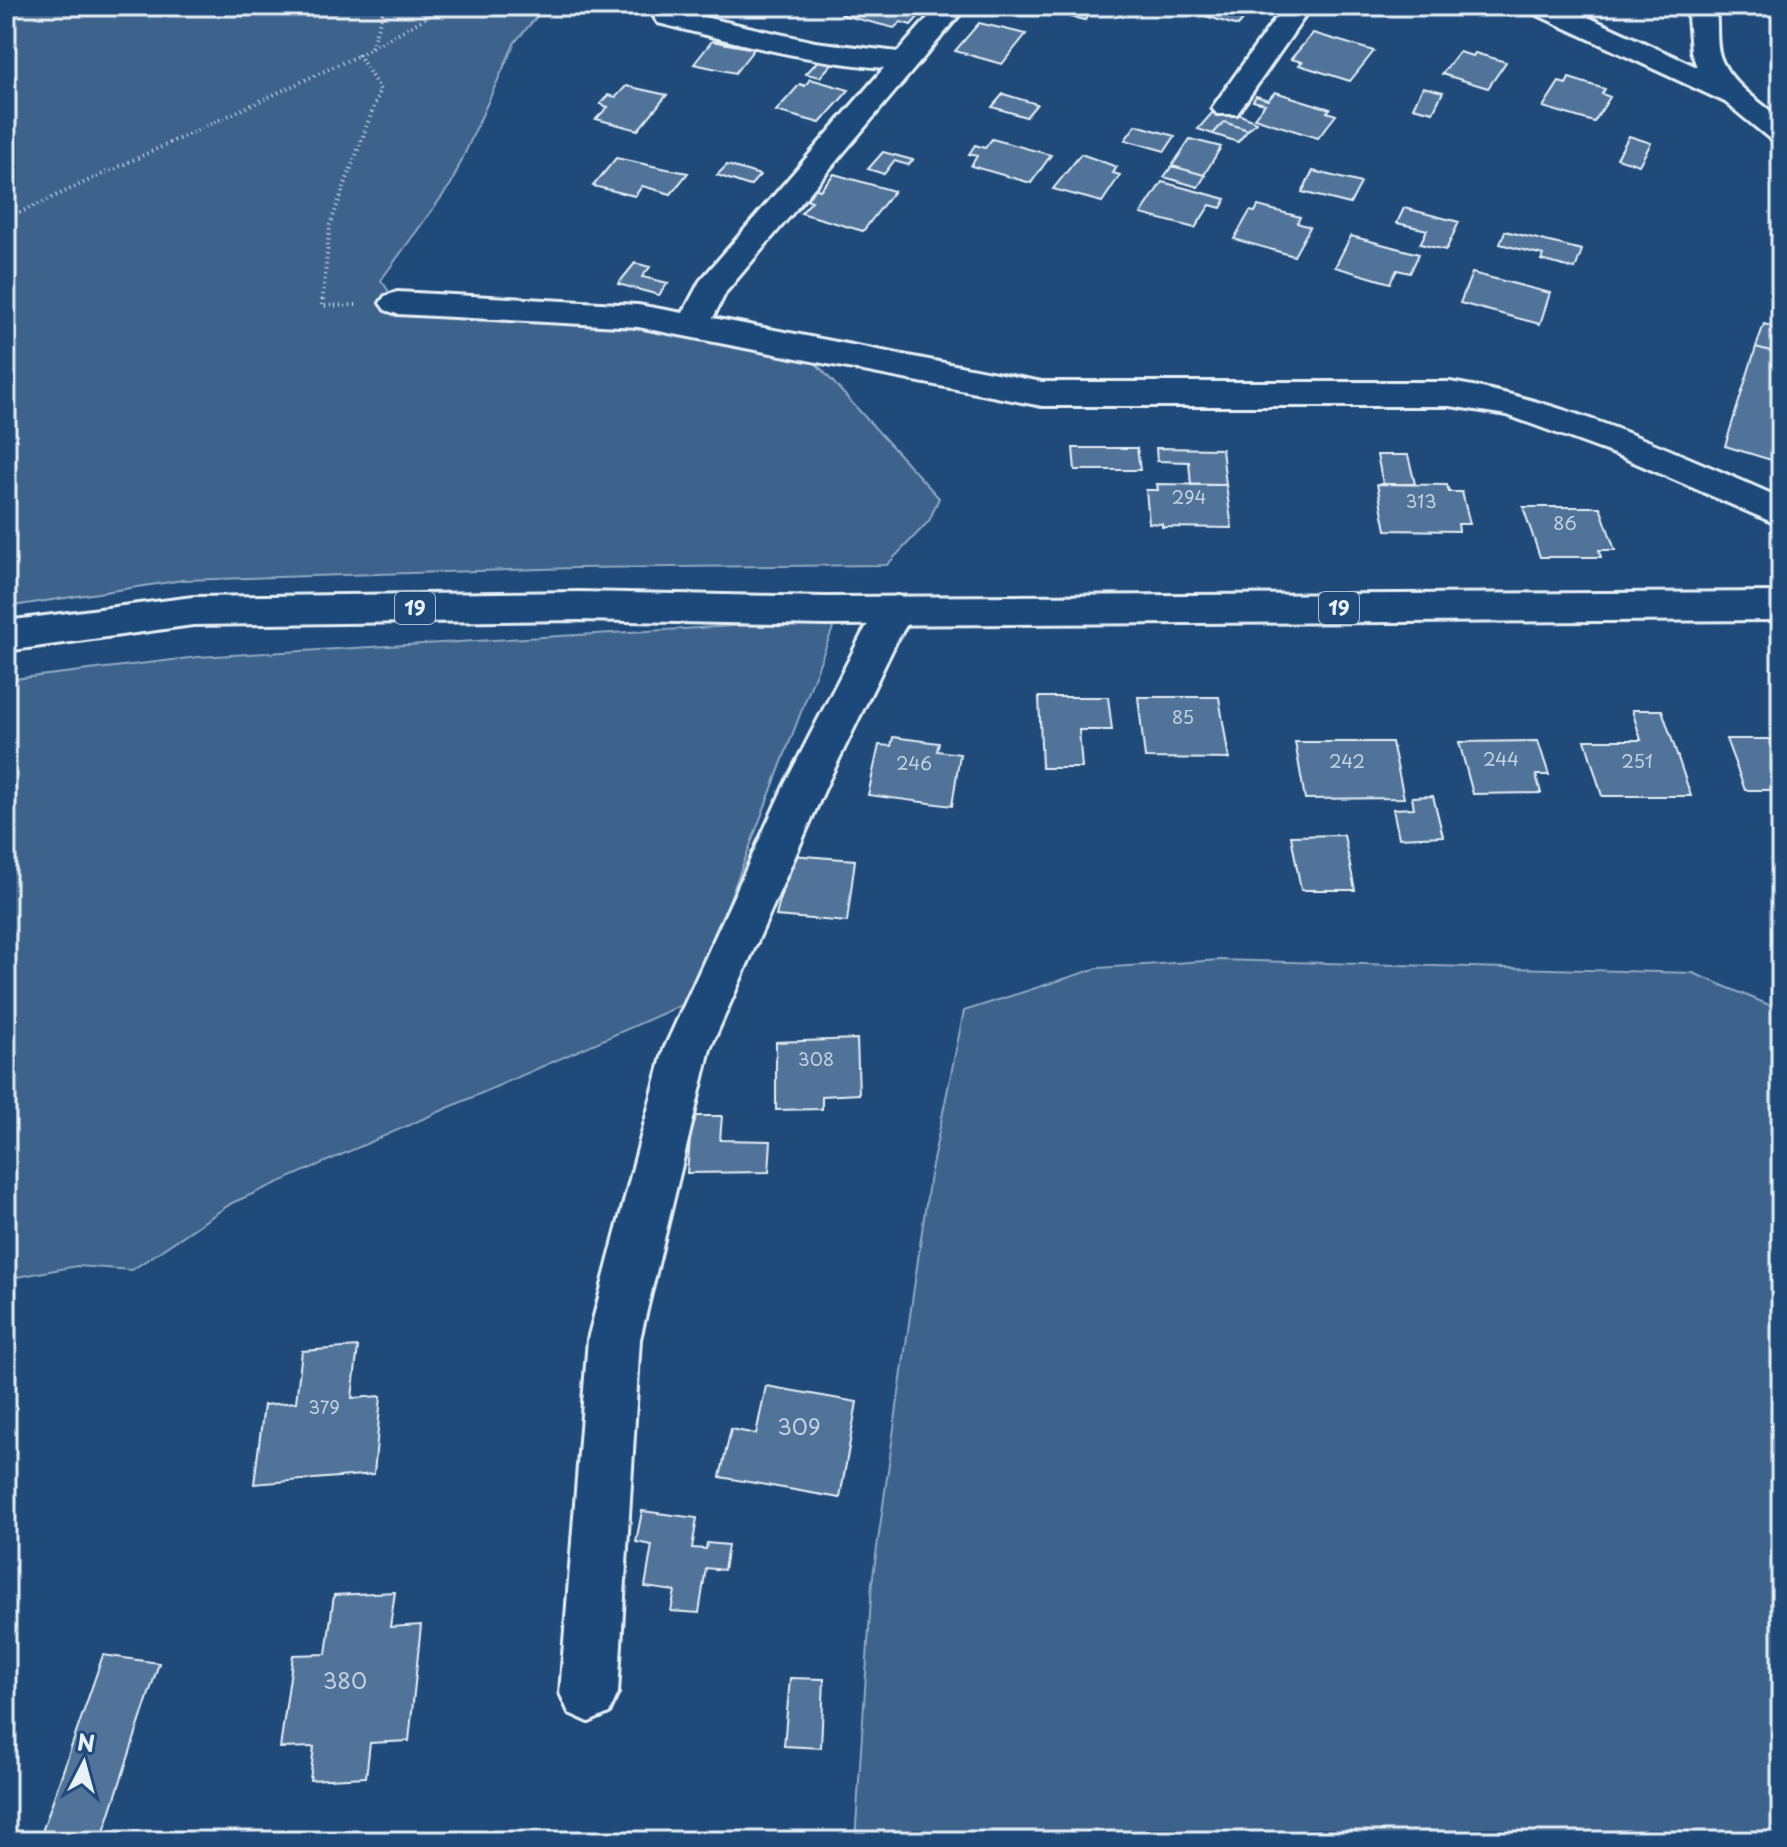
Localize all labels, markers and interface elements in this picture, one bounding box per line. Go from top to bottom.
house number: 294 [1172,483,1206,510]
house number: 313 [1405,487,1437,514]
house number: 86 [1553,509,1577,536]
road number: 19 [395,592,435,624]
road number: 19 [1319,592,1359,624]
house number: 85 [1172,703,1194,730]
house number: 244 [1483,745,1519,772]
house number: 242 [1329,747,1365,774]
house number: 251 [1621,747,1653,774]
house number: 246 [896,749,932,776]
house number: 308 [798,1045,834,1072]
house number: 379 [308,1393,340,1420]
house number: 309 [777,1409,821,1442]
house number: 380 [323,1663,367,1696]
north arrow [44,1723,124,1803]
text: N [76,1724,97,1759]

